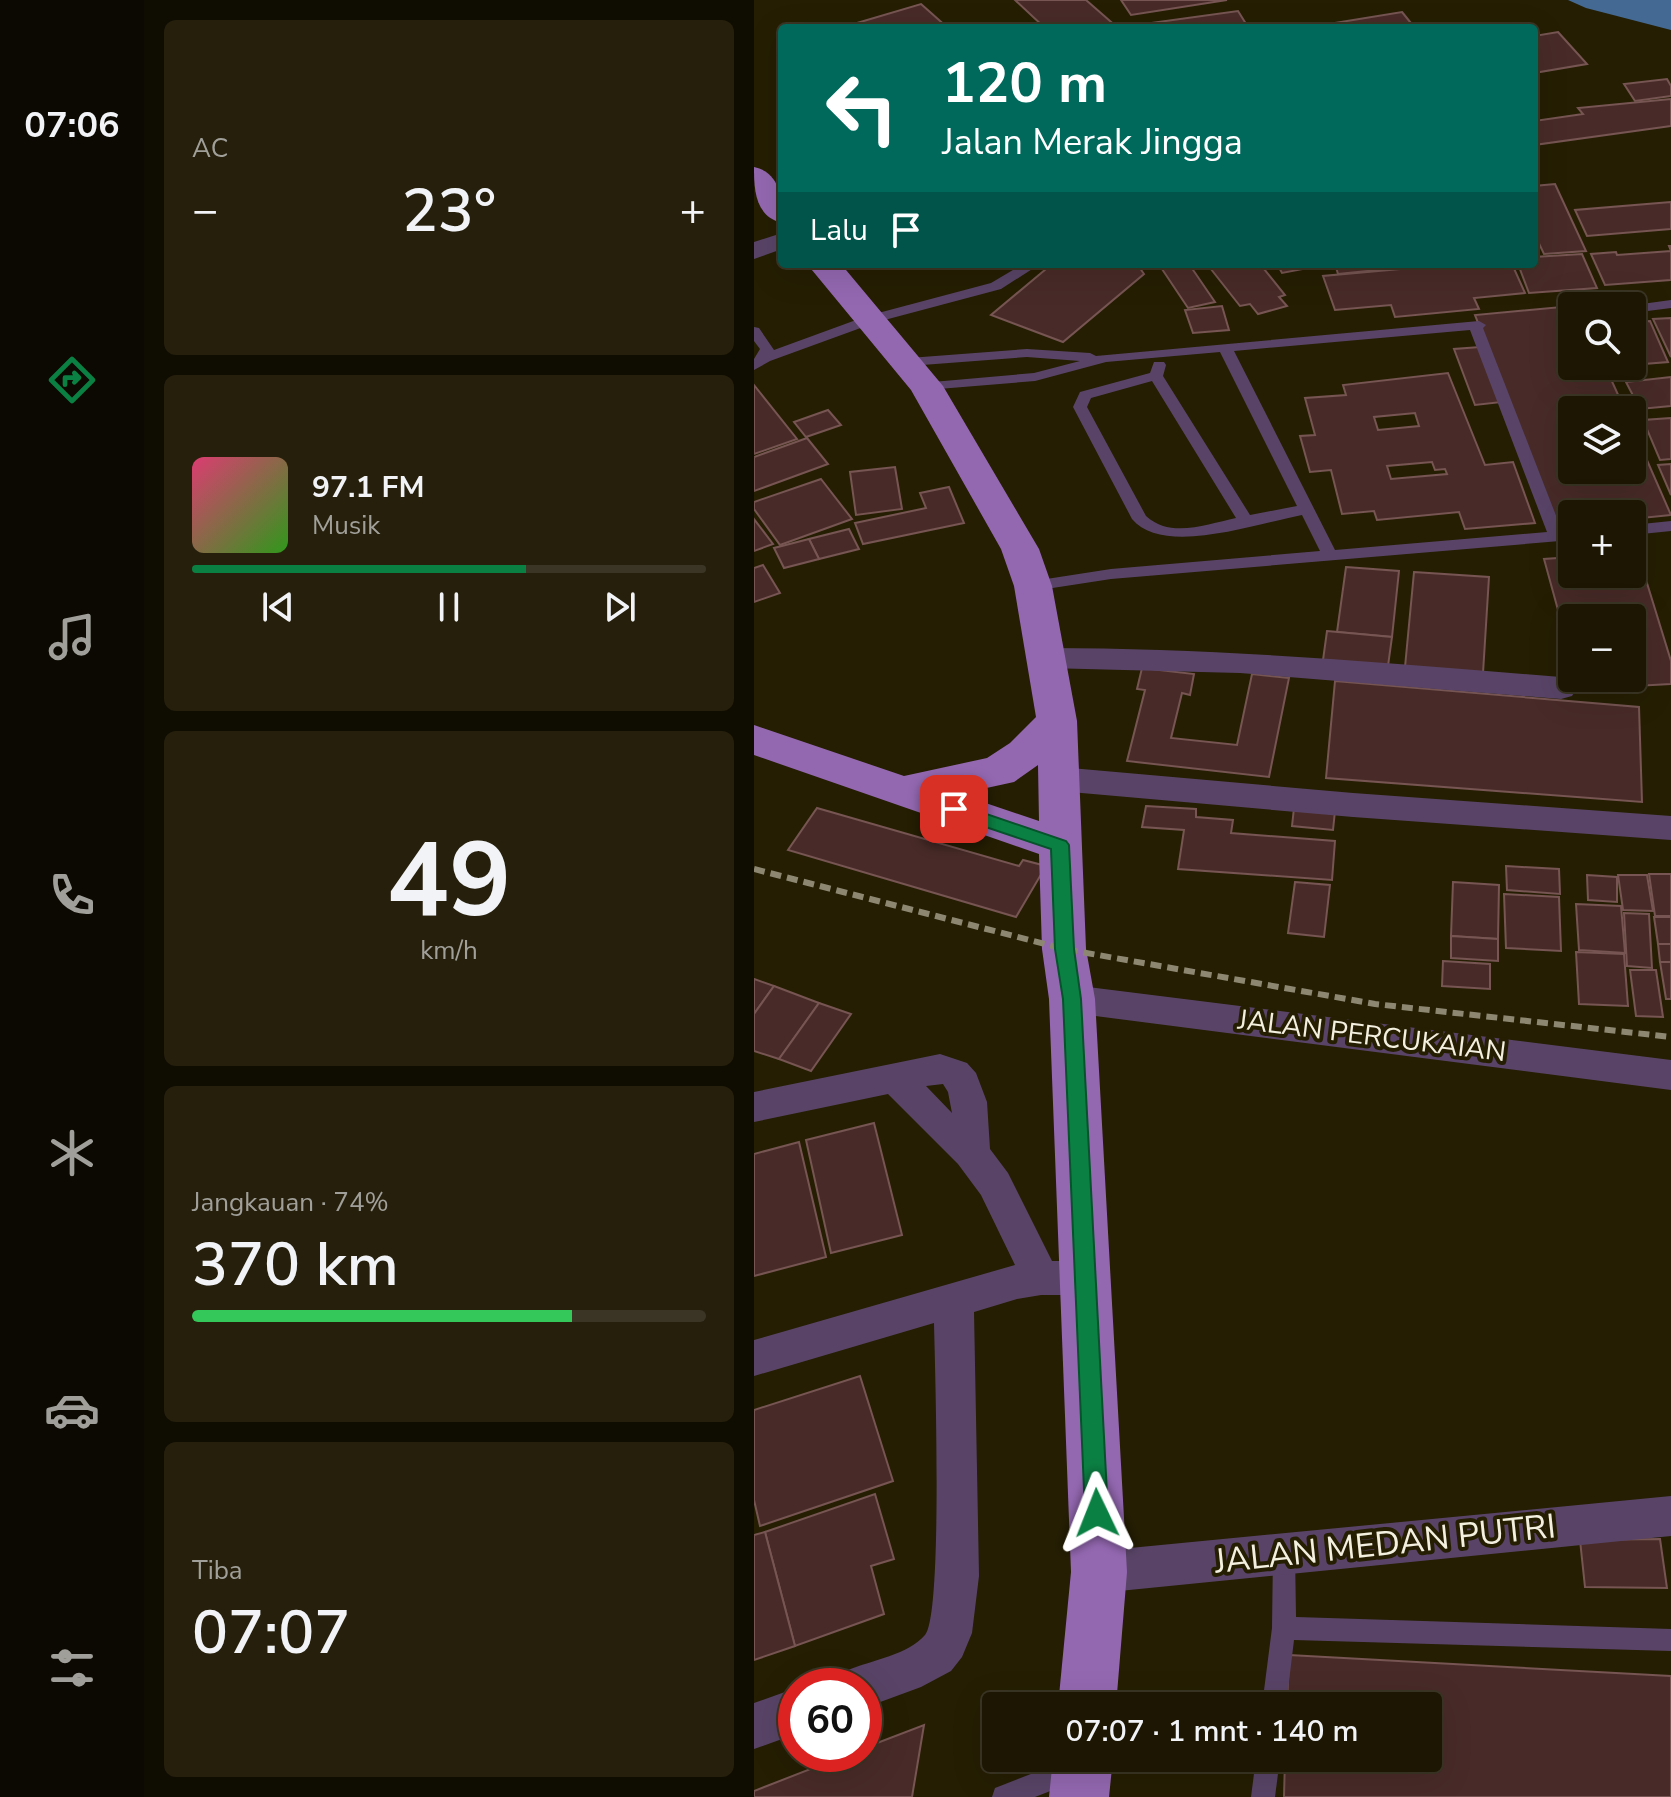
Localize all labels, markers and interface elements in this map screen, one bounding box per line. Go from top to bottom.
text: 120 m [942,45,1107,122]
icon: left [810,56,914,160]
text: 07:06 [24,101,120,150]
text: Jalan Merak Jingga [942,118,1243,167]
text: AC [192,131,228,166]
text: 23° [402,170,496,252]
text: − [192,181,218,241]
text: + [680,181,706,241]
icon: arrive [884,208,928,252]
text: Lalu [810,210,868,251]
map controls [1558,292,1646,692]
button: search [1558,292,1646,380]
icon: directions [44,352,100,408]
button: layers [1558,396,1646,484]
text: 97.1 FM [312,467,424,508]
button: + [1558,500,1646,588]
text: Musik [312,508,380,543]
icon: previous [256,585,300,629]
icon: pause [427,585,471,629]
icon: next [598,585,642,629]
button: − [1558,604,1646,692]
icon: music [44,609,100,665]
pin [920,775,988,843]
icon: arrive [932,787,976,831]
text: 49 [387,810,511,952]
icon: phone [44,867,100,923]
text: km/h [420,933,478,968]
street label: JALAN PERCUKAIAN [1235,1001,1508,1071]
icon: climate [44,1125,100,1181]
text: Jangkauan · 74% [192,1185,389,1220]
text: 370 km [192,1224,399,1306]
icon: car [44,1382,100,1438]
position arrow [1055,1471,1139,1555]
street label: JALAN MEDAN PUTRI [1211,1503,1558,1585]
text: Tiba [192,1553,243,1588]
text: 07:07 [192,1592,350,1674]
icon: filters [44,1640,100,1696]
speed limit sign: 60 [778,1668,882,1772]
text: 07:07 · 1 mnt · 140 m [1066,1711,1358,1752]

